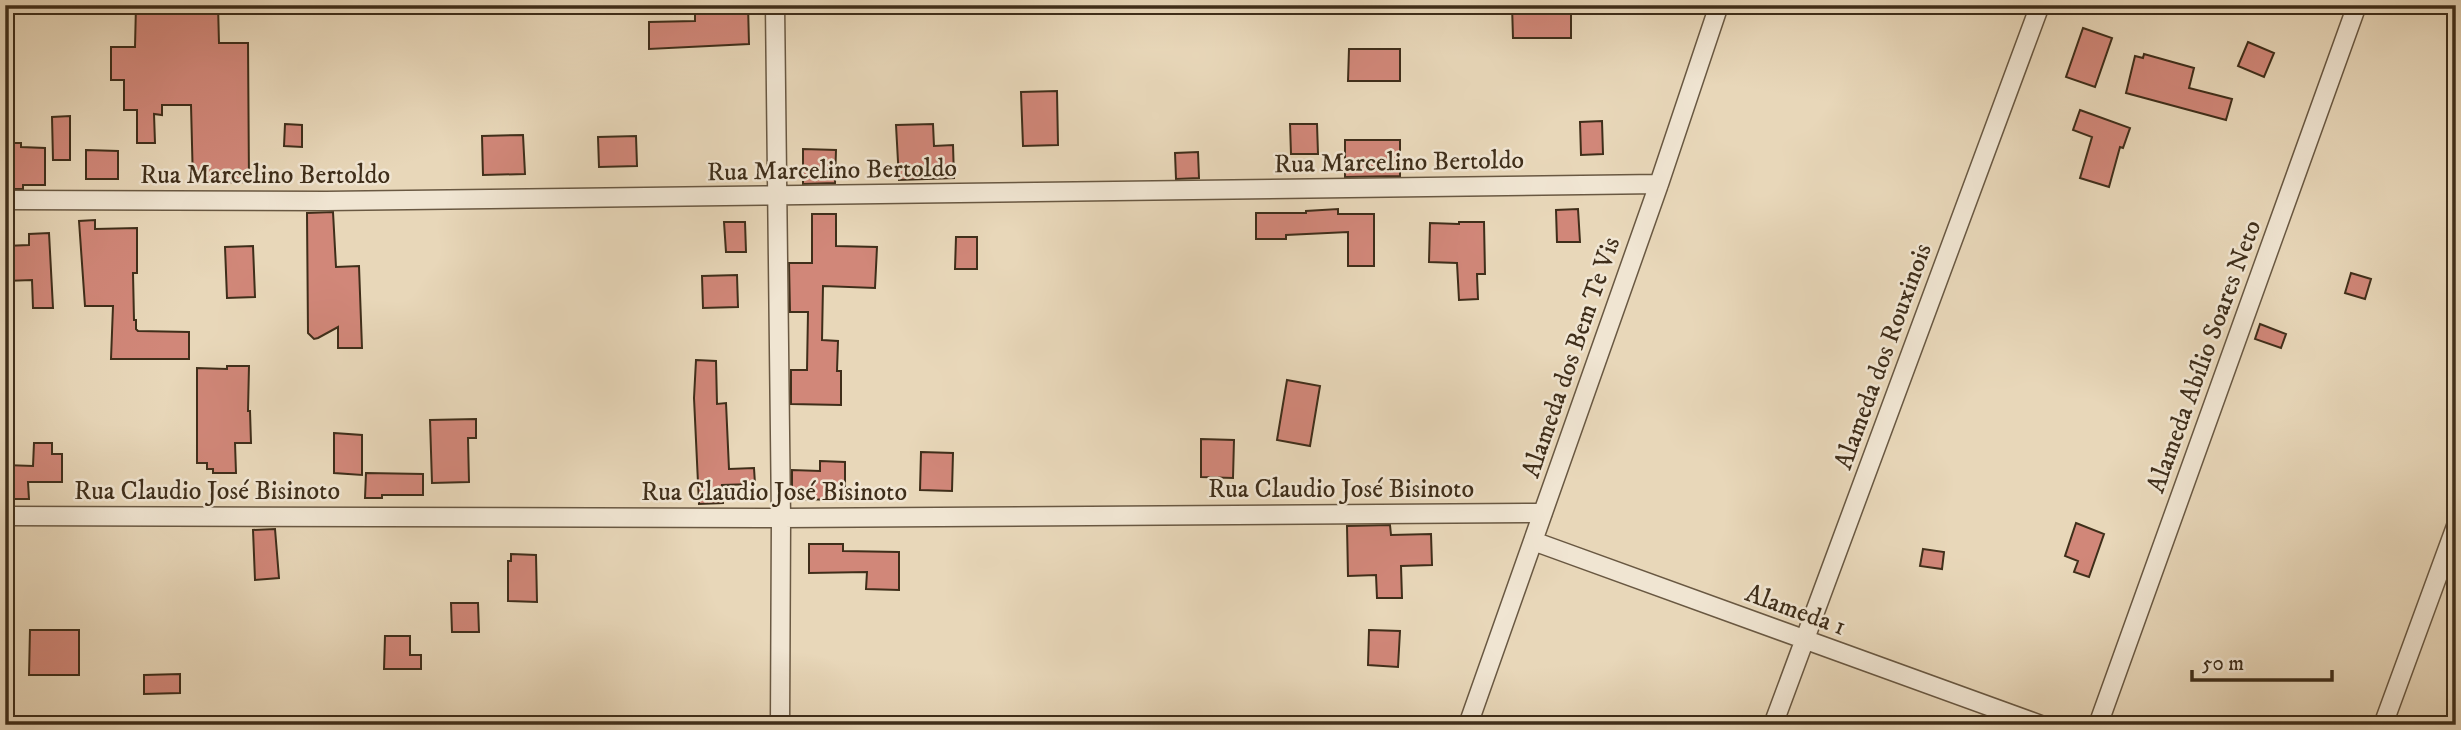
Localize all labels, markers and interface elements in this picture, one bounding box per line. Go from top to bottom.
street label: Rua Marcelino Bertoldo [1274,144,1524,181]
street label: Rua Marcelino Bertoldo [707,152,957,189]
street label: Rua Marcelino Bertoldo [140,159,390,192]
street label: Alameda Abílio Soares Neto [2140,216,2269,497]
street label: Alameda dos Bem Te Vis [1515,233,1628,482]
street label: Alameda dos Rouxinois [1827,239,1940,474]
street label: Rua Claudio José Bisinoto [1208,473,1474,506]
street label: Rua Claudio José Bisinoto [74,475,340,508]
street label: Rua Claudio José Bisinoto [641,476,907,509]
street label: Alameda 1 [1741,577,1850,644]
scale bar [2192,639,2332,683]
text: 50 m [2202,651,2244,677]

